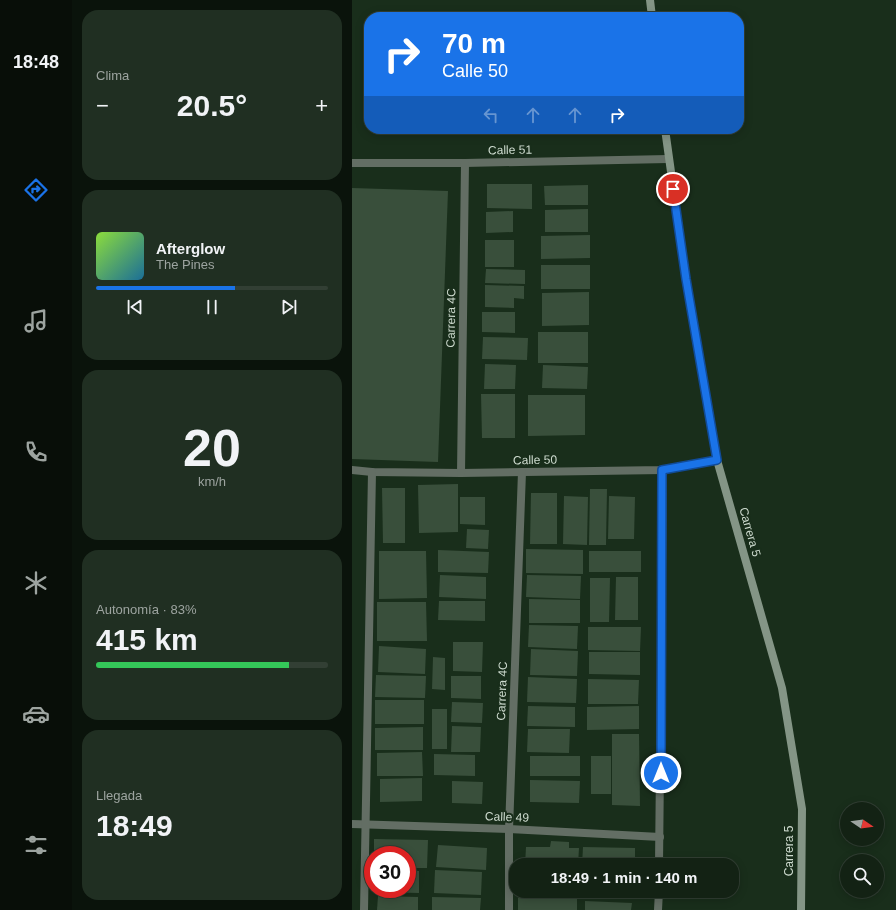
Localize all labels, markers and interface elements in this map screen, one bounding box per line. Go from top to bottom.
icon: right [376,28,428,80]
text: 70 m [442,28,506,59]
text: 18:48 [13,52,59,72]
text: Calle 50 [442,61,508,81]
text: Clima [96,68,129,83]
text: 20.5° [177,89,247,122]
text: − [96,93,109,118]
text: + [315,93,328,118]
icon: left [480,104,502,126]
icon: ahead [522,104,544,126]
icon: ahead [564,104,586,126]
icon: right [606,104,628,126]
street label: Calle 51 [488,143,532,157]
pin [656,172,690,206]
icon: directions [22,176,50,204]
icon: arrive [662,178,684,200]
text: Afterglow [156,240,225,257]
text: The Pines [156,257,215,272]
street label: Carrera 4C [443,288,459,348]
icon: previous [124,296,146,318]
icon: pause [201,296,223,318]
icon: next [278,296,300,318]
icon: music [22,307,50,335]
text: 20 [183,419,241,477]
icon: phone [22,438,50,466]
street label: Calle 50 [513,453,557,467]
text: km/h [198,474,226,489]
street label: Carrera 5 [736,506,764,559]
icon: climate [22,569,50,597]
text: Autonomía · 83% [96,602,196,617]
text: 415 km [96,623,198,656]
street label: Carrera 4C [494,661,510,721]
icon: car [22,700,50,728]
position arrow [640,752,682,794]
text: Llegada [96,788,142,803]
north arrow [840,802,884,846]
map controls [840,802,884,898]
text: 18:49 [96,809,173,842]
street label: Calle 49 [485,809,530,825]
street label: Carrera 5 [782,825,796,876]
icon: filters [22,831,50,859]
speed limit sign: 30 [364,846,416,898]
button: search [840,854,884,898]
text: 18:49 · 1 min · 140 m [551,869,697,886]

